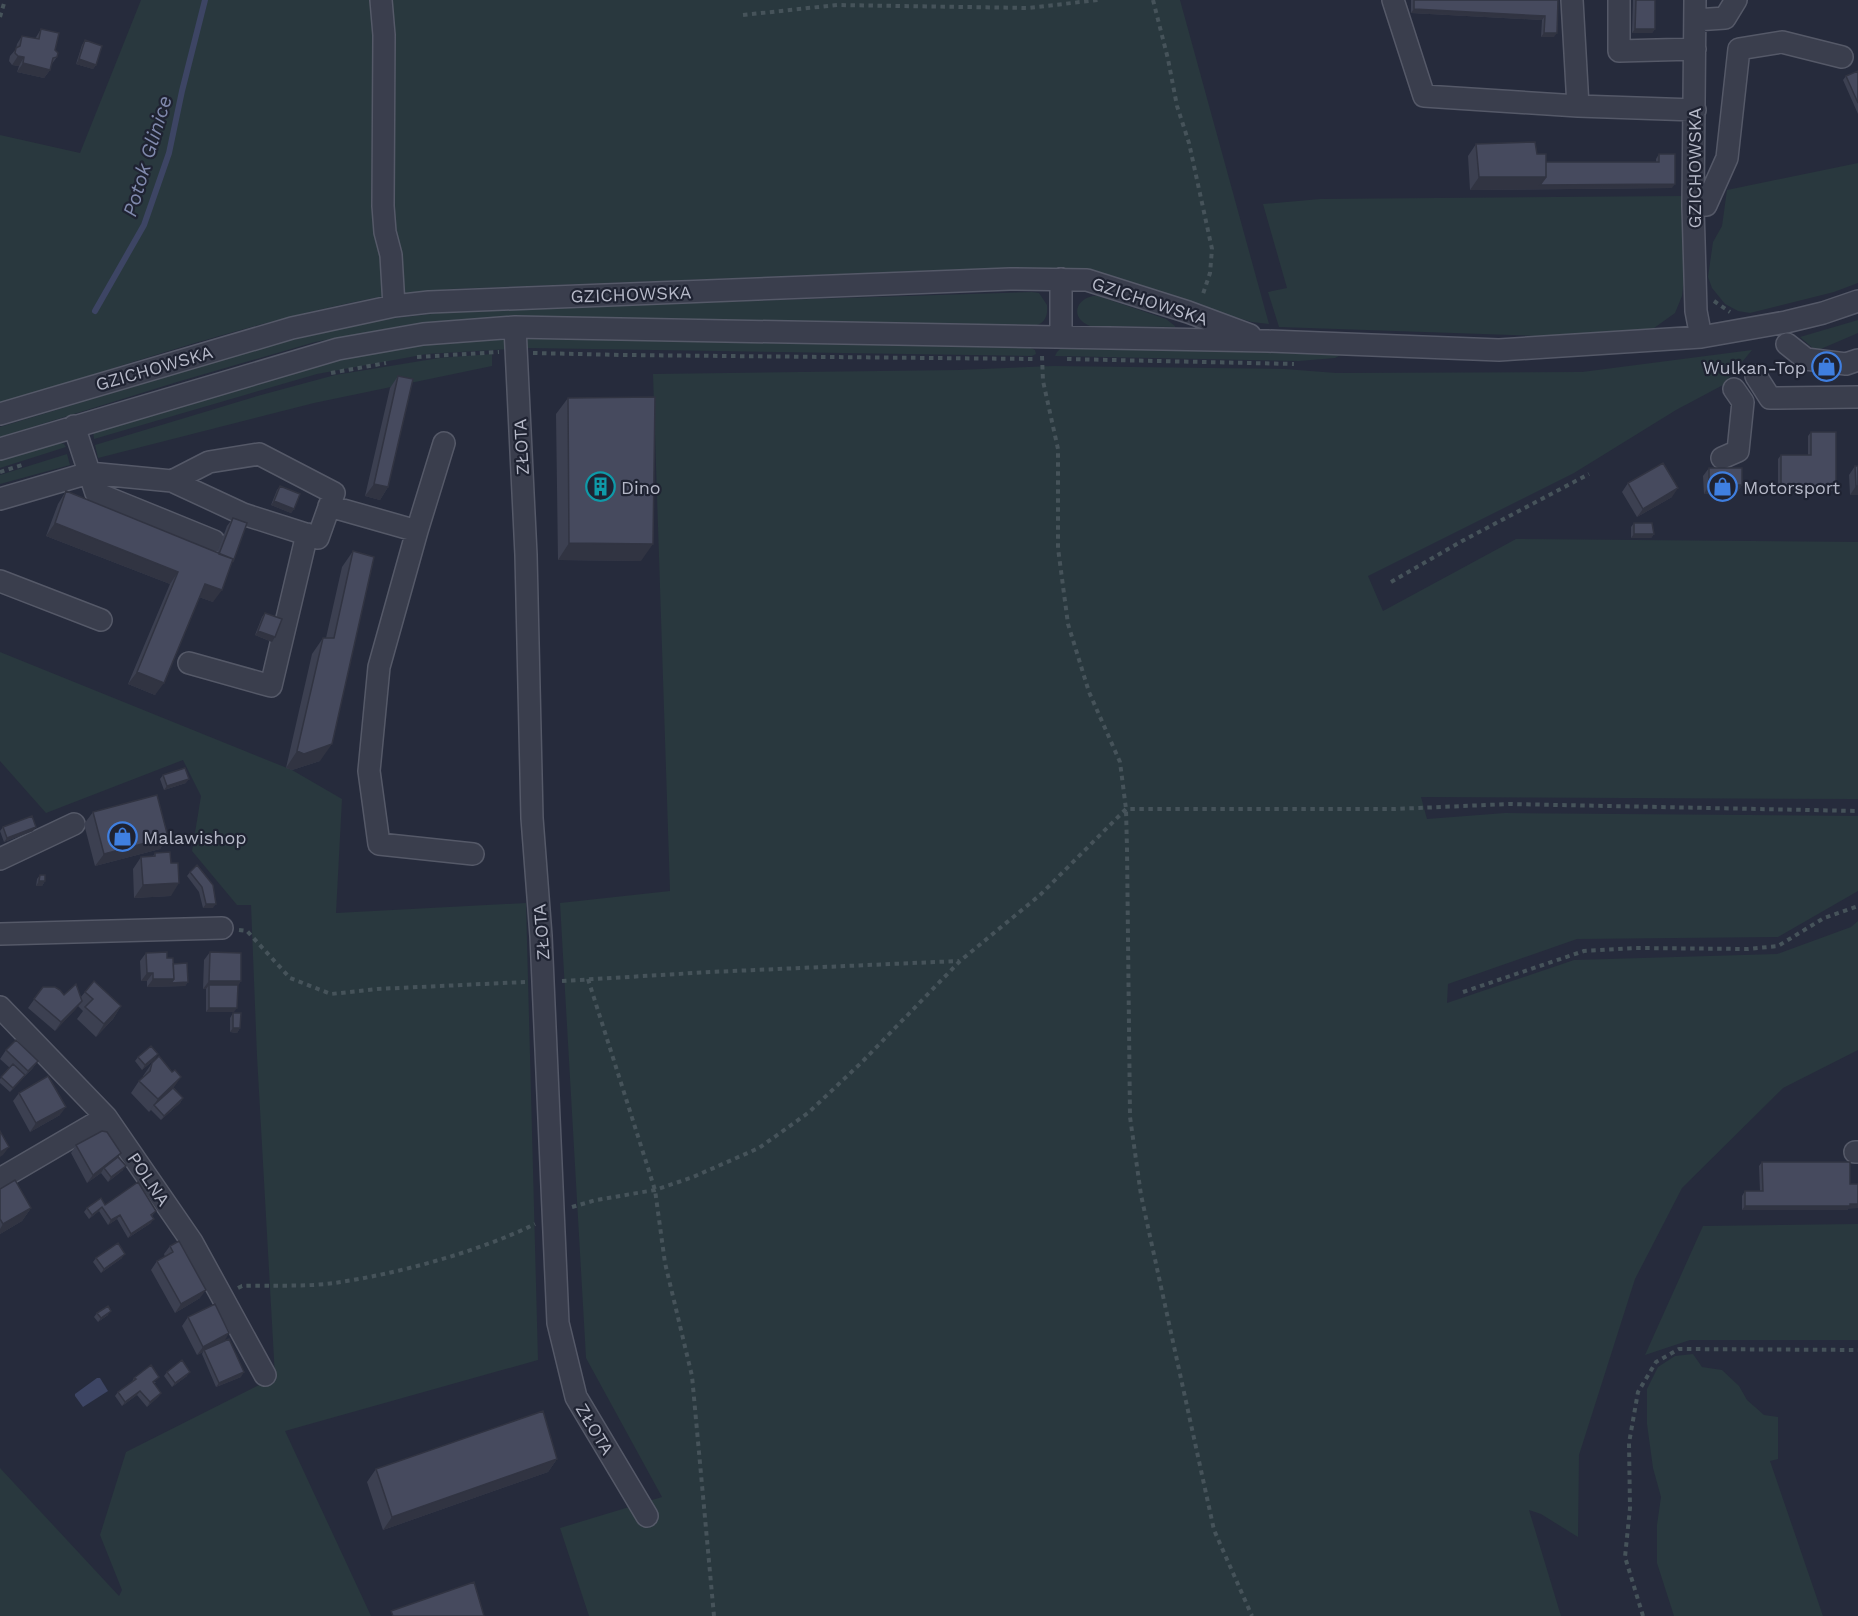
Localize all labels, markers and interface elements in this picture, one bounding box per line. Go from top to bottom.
water label: Potok Glinice [117,93,177,219]
street label: GZICHOWSKA [1684,107,1705,228]
street label: GZICHOWSKA [1089,272,1211,330]
street label: GZICHOWSKA [570,281,692,307]
street label: GZICHOWSKA [93,341,215,395]
shop icon: Wulkan-Top [1811,351,1843,383]
place label: Wulkan-Top [1703,357,1806,378]
street label: ZŁOTA [509,418,533,476]
building icon: Dino [584,471,616,503]
shop icon: Motorsport [1706,471,1738,503]
place label: Dino [621,477,661,498]
place label: Motorsport [1743,477,1841,498]
shop icon: Malawishop [106,821,138,853]
place label: Malawishop [143,827,247,848]
street label: ZŁOTA [529,903,553,961]
street label: POLNA [123,1148,175,1210]
street label: ZŁOTA [571,1399,619,1459]

